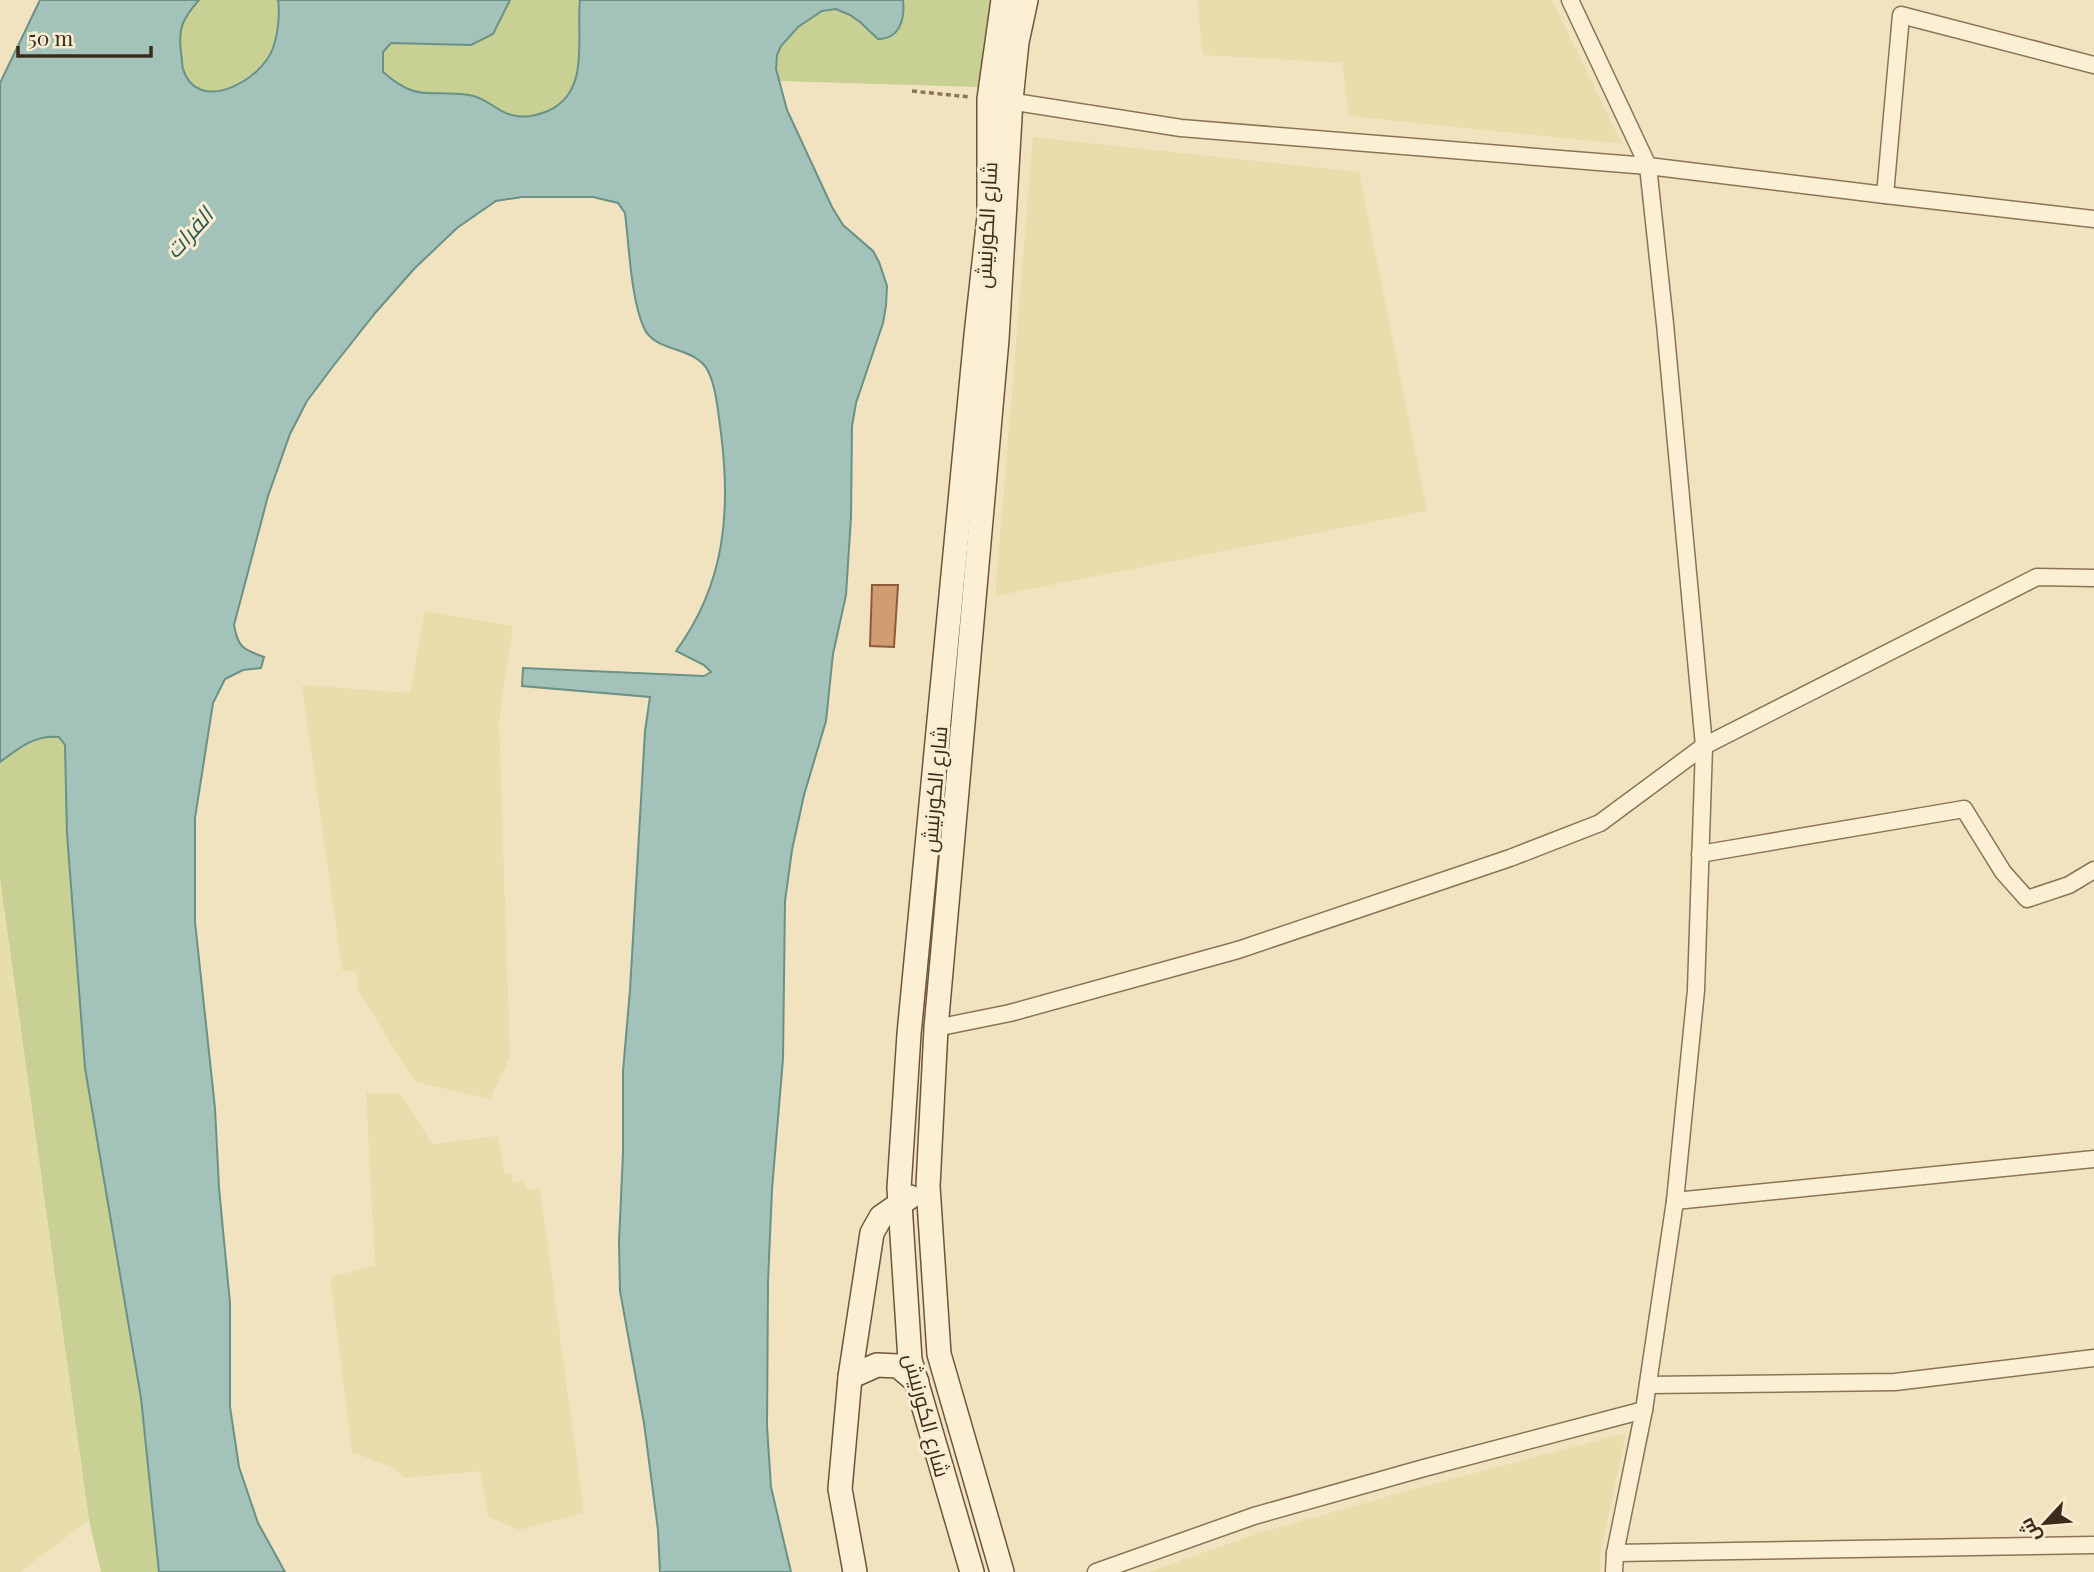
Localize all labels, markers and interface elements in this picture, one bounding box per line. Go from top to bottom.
scale bar [18,14,150,58]
text: 50 m [28,23,74,51]
street label: شارع الكورنيش [968,161,1004,289]
water label: الفرات [157,198,221,264]
street label: شارع الكورنيش [914,725,954,854]
street label: شارع الكورنيش [896,1350,958,1480]
north arrow [2010,1488,2080,1558]
text: ش [2012,1514,2046,1548]

